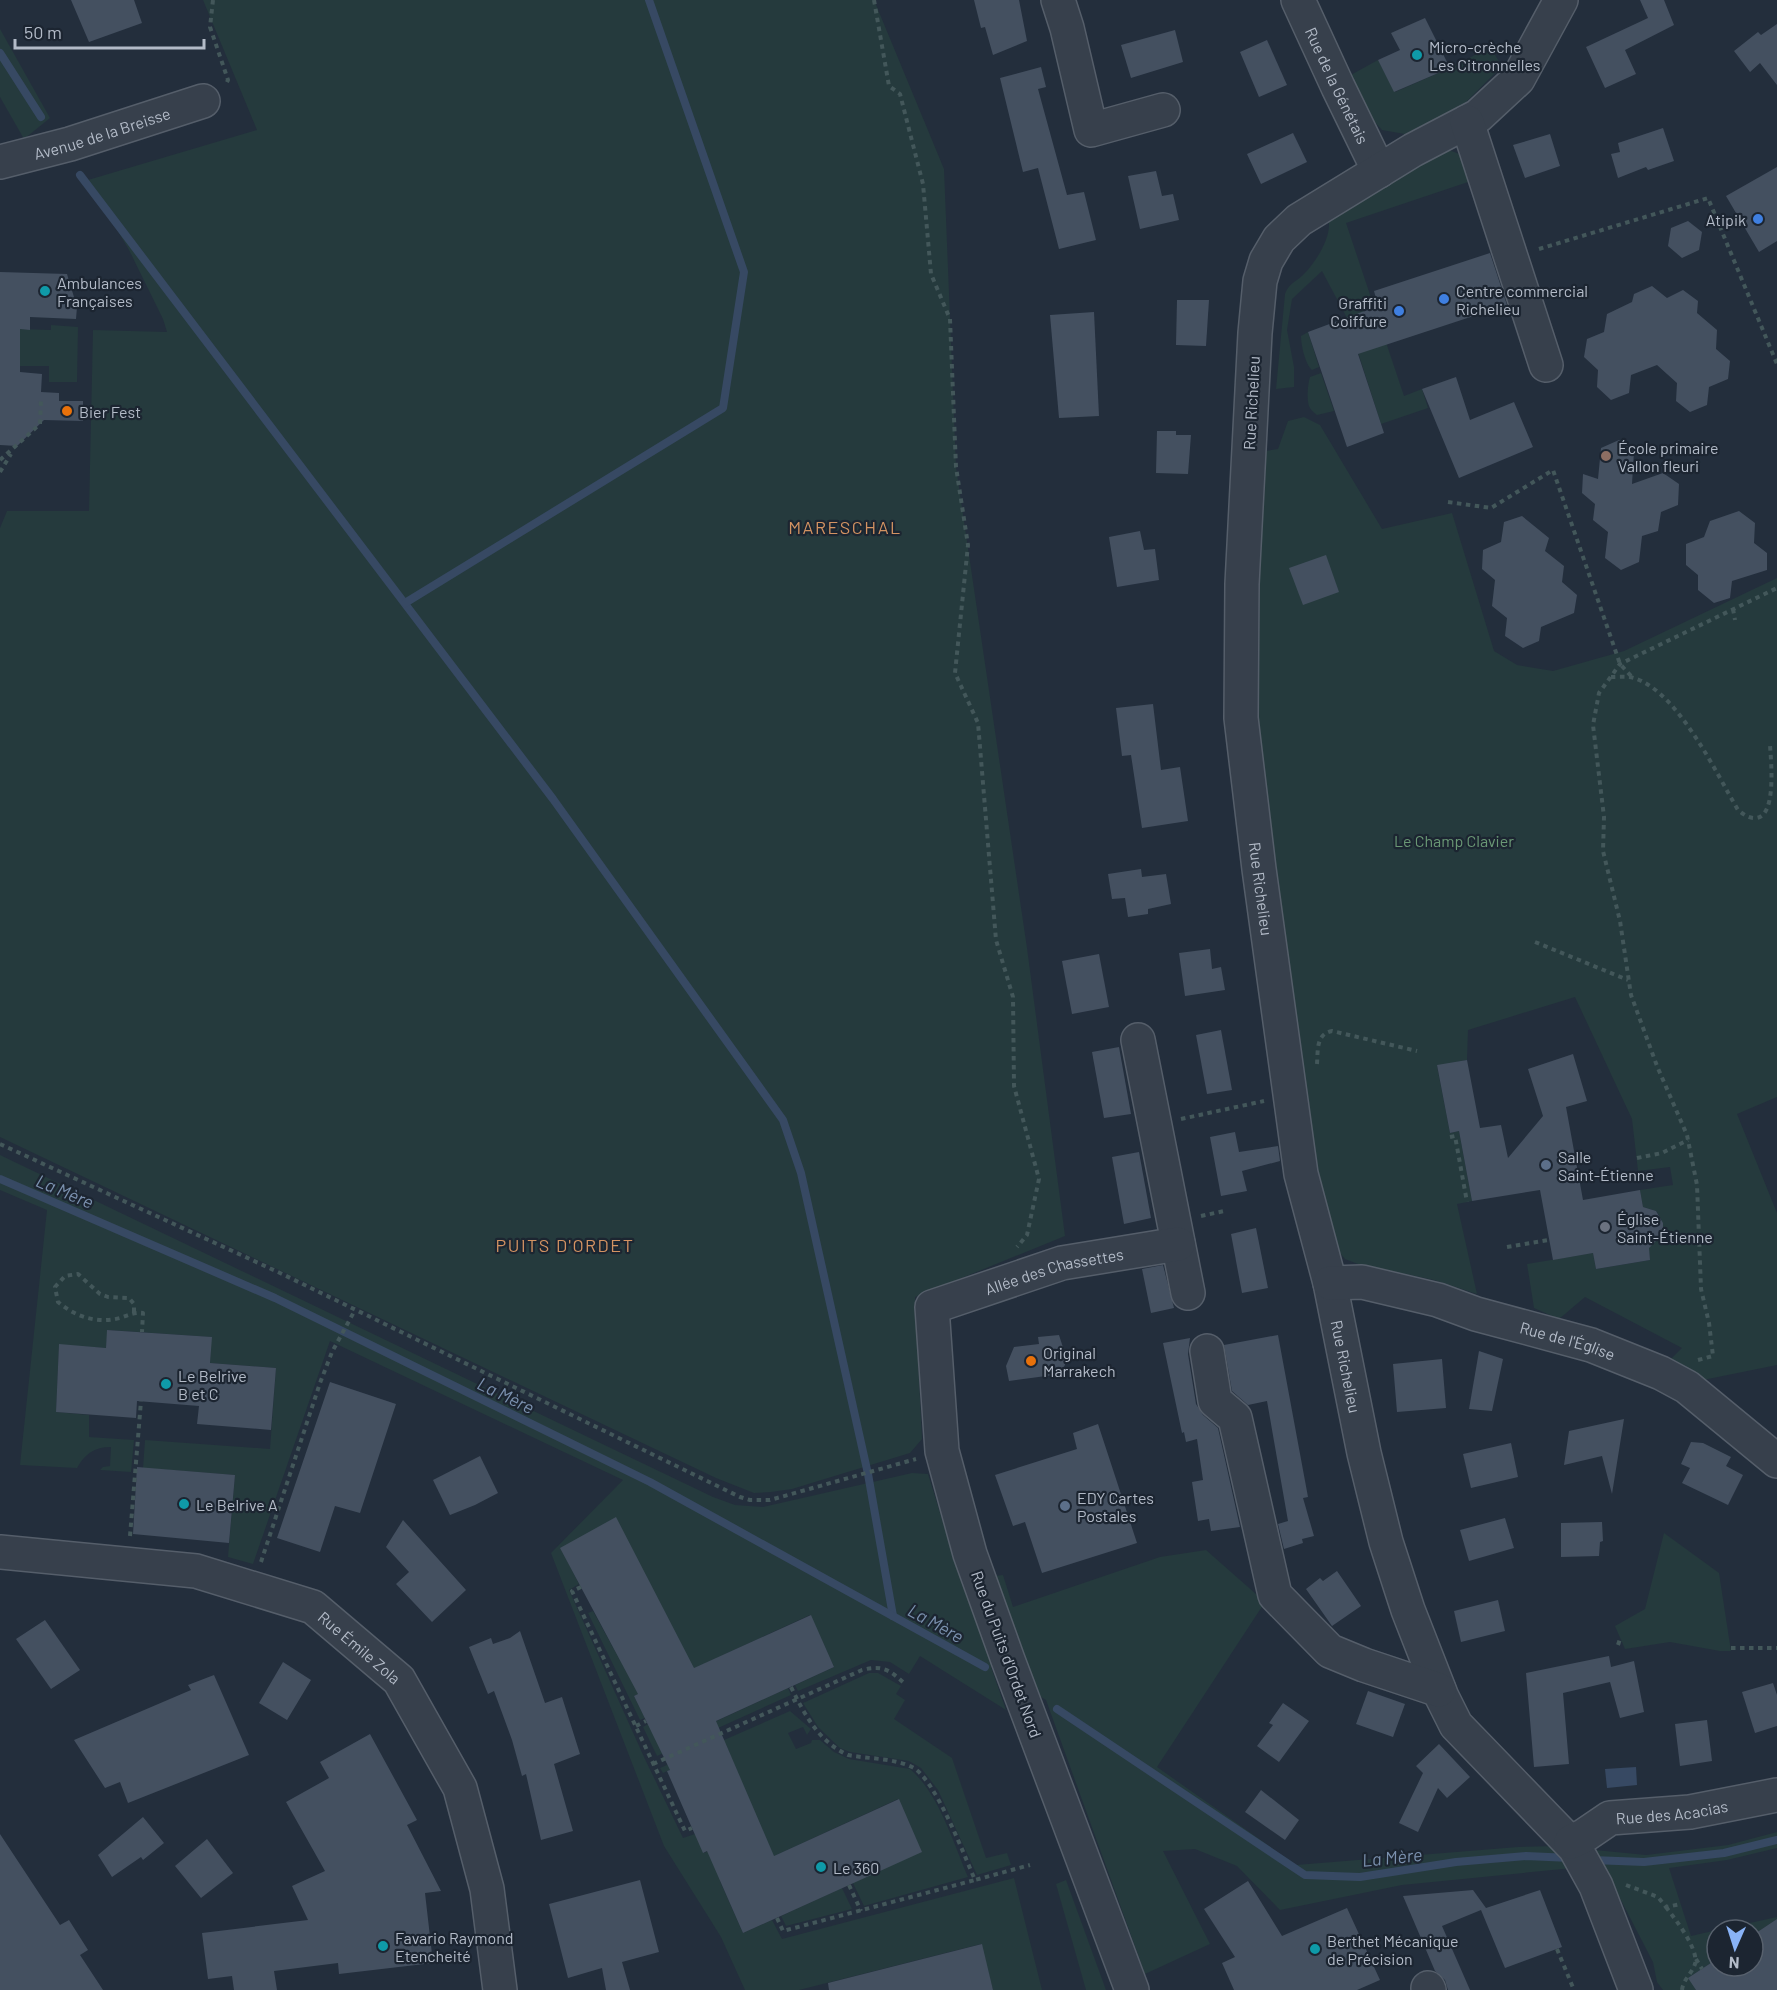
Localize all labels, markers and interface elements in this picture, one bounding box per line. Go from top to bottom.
scale bar [15,12,204,50]
text: 50 m [24,21,62,43]
street label: Rue de la Génétais [1302,24,1374,147]
place label: Micro-crèche Les Citronnelles [1429,37,1541,74]
marker: Micro-crèche Les Citronnelles [1410,48,1424,62]
street label: Avenue de la Breisse [32,103,172,162]
place label: Atipik [1706,210,1746,229]
marker: Atipik [1751,212,1765,226]
place label: Ambulances Françaises [57,273,142,310]
place label: Centre commercial Richelieu [1456,281,1588,318]
marker: Ambulances Françaises [38,284,52,298]
marker: Centre commercial Richelieu [1437,292,1451,306]
place label: Graffiti Coiffure [1330,293,1387,330]
marker: Graffiti Coiffure [1392,304,1406,318]
street label: Rue Richelieu [1239,355,1263,451]
place label: Bier Fest [79,402,141,421]
marker: Bier Fest [60,404,74,418]
place label: École primaire Vallon fleuri [1618,438,1719,475]
marker: École primaire Vallon fleuri [1599,449,1613,463]
district label: MARESCHAL [788,516,902,538]
park label: Le Champ Clavier [1394,831,1514,850]
street label: Rue Richelieu [1246,841,1278,937]
place label: Salle Saint-Étienne [1558,1147,1654,1184]
marker: Salle Saint-Étienne [1539,1158,1553,1172]
water label: La Mère [33,1169,97,1213]
place label: Église Saint-Étienne [1617,1209,1713,1246]
marker: Église Saint-Étienne [1598,1220,1612,1234]
district label: PUITS D'ORDET [496,1234,634,1256]
street label: Allée des Chassettes [982,1244,1125,1298]
street label: Rue de l'Église [1518,1317,1618,1363]
street label: Rue Richelieu [1328,1318,1365,1415]
place label: Original Marrakech [1043,1343,1116,1380]
marker: Original Marrakech [1024,1354,1038,1368]
place label: Le Belrive B et C [178,1366,247,1403]
water label: La Mère [474,1372,538,1418]
marker: Le Belrive B et C [159,1377,173,1391]
place label: EDY Cartes Postales [1077,1488,1154,1525]
place label: Le Belrive A [196,1495,278,1514]
marker: Le Belrive A [177,1497,191,1511]
marker: EDY Cartes Postales [1058,1499,1072,1513]
street label: Rue du Puits d'Ordet Nord [968,1568,1046,1740]
water label: La Mère [904,1599,968,1647]
street label: Rue Émile Zola [315,1607,405,1687]
street label: Rue des Acacias [1615,1795,1729,1827]
water label: La Mère [1361,1843,1423,1871]
place label: Le 360 [833,1858,879,1877]
marker: Le 360 [814,1860,828,1874]
north arrow [1705,1918,1765,1978]
place label: Favario Raymond Etencheité [395,1928,513,1965]
place label: Berthet Mécanique de Précision [1327,1931,1459,1968]
marker: Favario Raymond Etencheité [376,1939,390,1953]
marker: Berthet Mécanique de Précision [1308,1942,1322,1956]
text: N [1728,1954,1740,1973]

